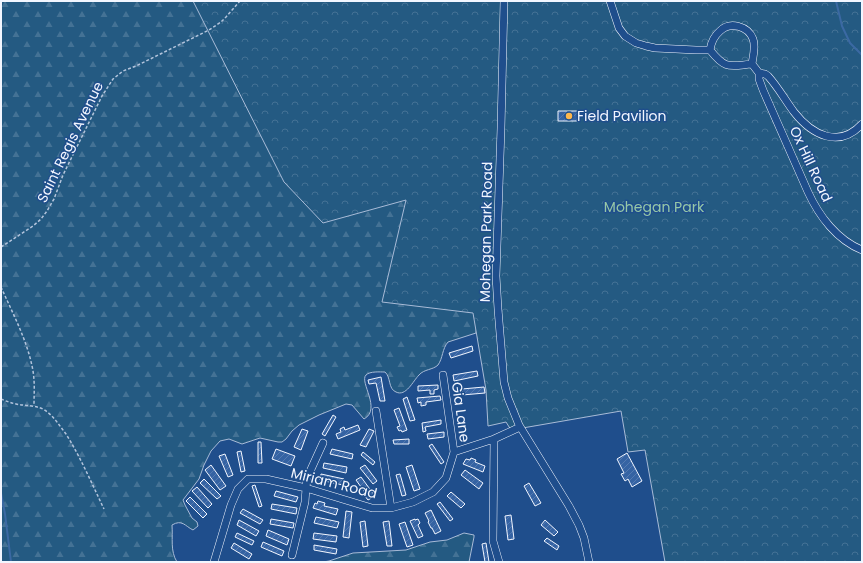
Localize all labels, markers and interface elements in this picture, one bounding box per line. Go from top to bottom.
street label: Saint Regis Avenue [32,78,108,206]
place label: Field Pavilion [577,106,667,126]
marker: Field Pavilion [564,111,574,121]
street label: Ox Hill Road [785,123,837,205]
street label: Mohegan Park Road [475,162,497,302]
park label: Mohegan Park [604,197,705,217]
street label: Gia Lane [447,381,475,444]
street label: Miriam Road [289,463,379,503]

